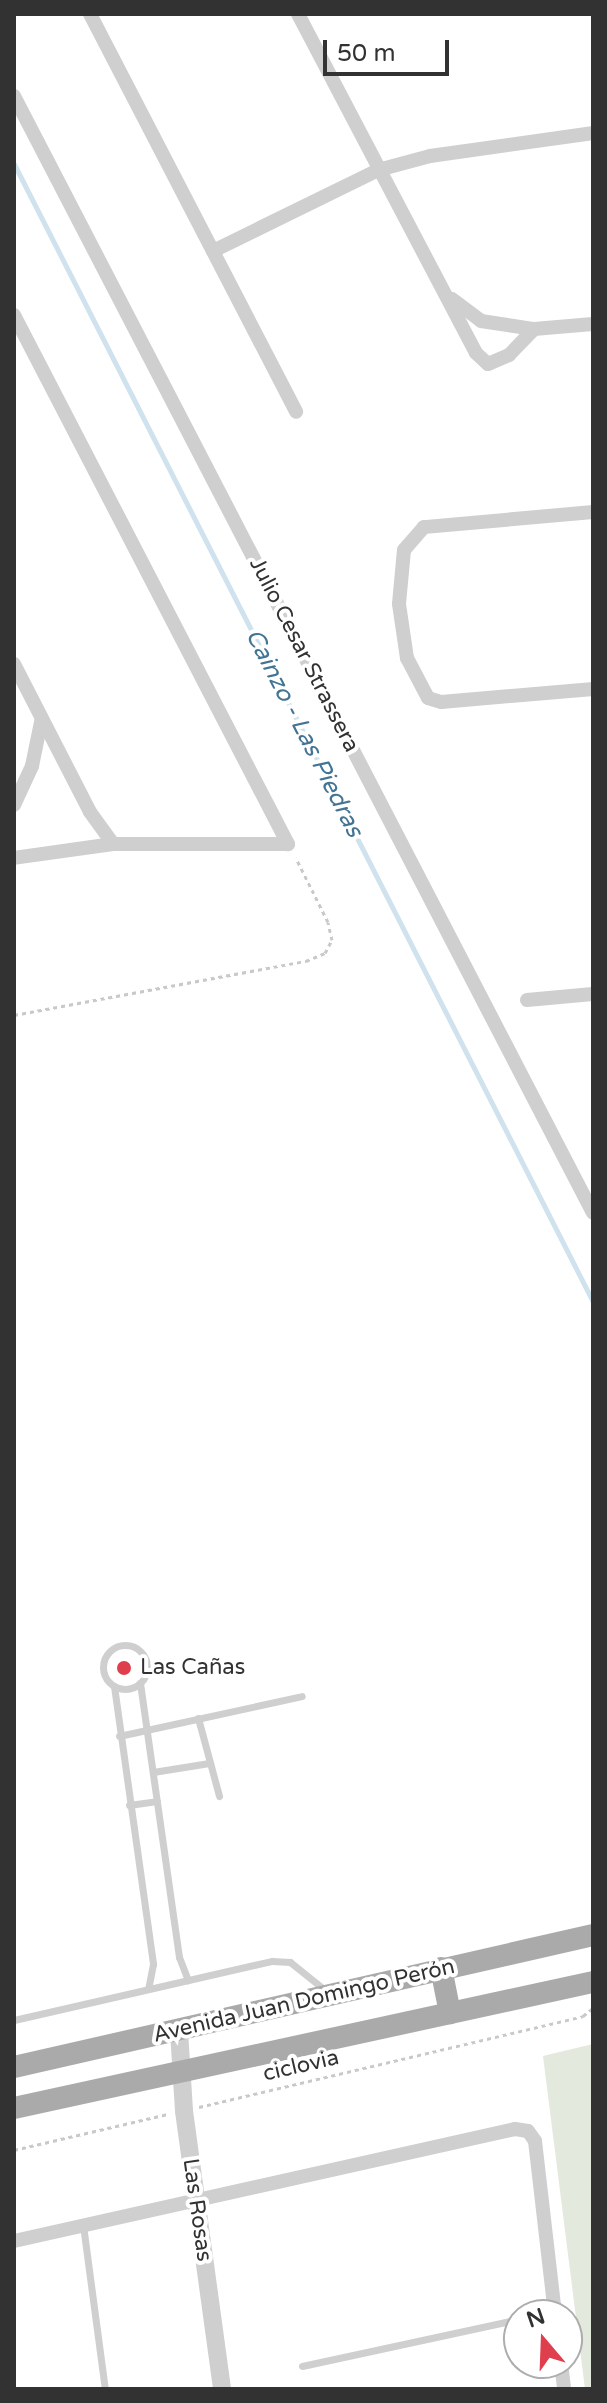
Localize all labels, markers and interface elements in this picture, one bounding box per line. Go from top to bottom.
scale bar [327,24,453,74]
text: 50 m [337,39,395,68]
street label: Julio Cesar Strassera [243,553,365,757]
water label: Cainzo - Las Piedras [239,624,369,842]
place label: Las Cañas [140,1655,245,1681]
marker: Las Cañas [115,1659,133,1677]
street label: Avenida Juan Domingo Perón [151,1953,457,2049]
street label: ciclovia [260,2044,342,2088]
street label: Las Rosas [177,2157,217,2263]
north arrow [503,2299,583,2379]
text: N [523,2303,548,2333]

